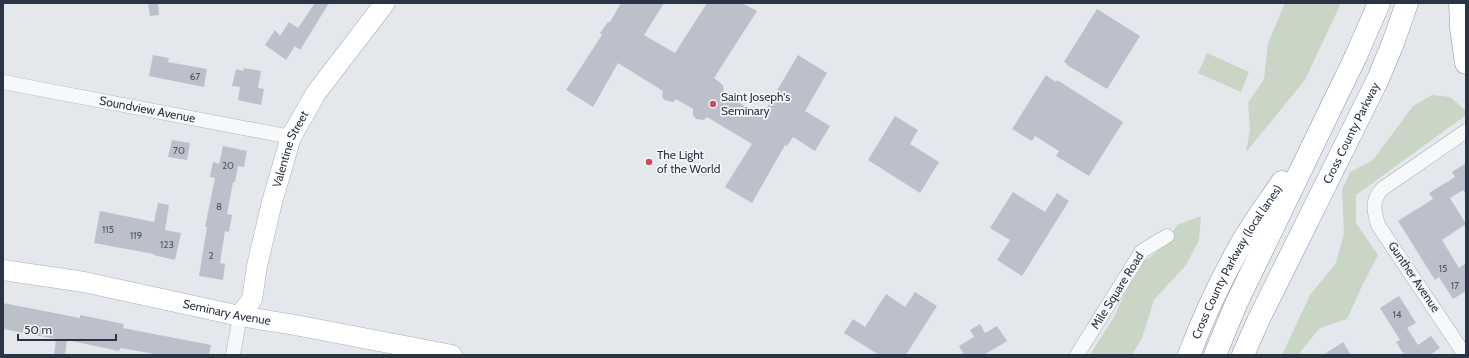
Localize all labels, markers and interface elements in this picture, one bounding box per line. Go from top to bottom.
house number: 67 [190,70,200,83]
street label: Cross County Parkway [1319,79,1382,186]
place label: Saint Joseph's Seminary [721,89,790,118]
street label: Soundview Avenue [98,93,197,126]
marker: Saint Joseph's Seminary [708,99,718,109]
street label: Valentine Street [269,108,311,189]
house number: 70 [173,144,185,157]
place label: The Light of the World [657,147,720,176]
marker: The Light of the World [644,157,654,167]
house number: 20 [222,159,234,172]
street label: Cross County Parkway (local lanes) [1188,182,1285,341]
house number: 8 [216,200,222,213]
house number: 115 [102,223,114,236]
house number: 119 [130,229,142,242]
house number: 123 [160,238,174,251]
street label: Gunther Avenue [1385,238,1444,315]
house number: 2 [208,249,214,262]
street label: Mile Square Road [1087,249,1147,332]
house number: 15 [1439,262,1447,275]
house number: 17 [1451,279,1459,292]
street label: Seminary Avenue [182,296,272,328]
house number: 14 [1392,308,1402,321]
scale bar [18,316,116,342]
text: 50 m [24,322,52,337]

